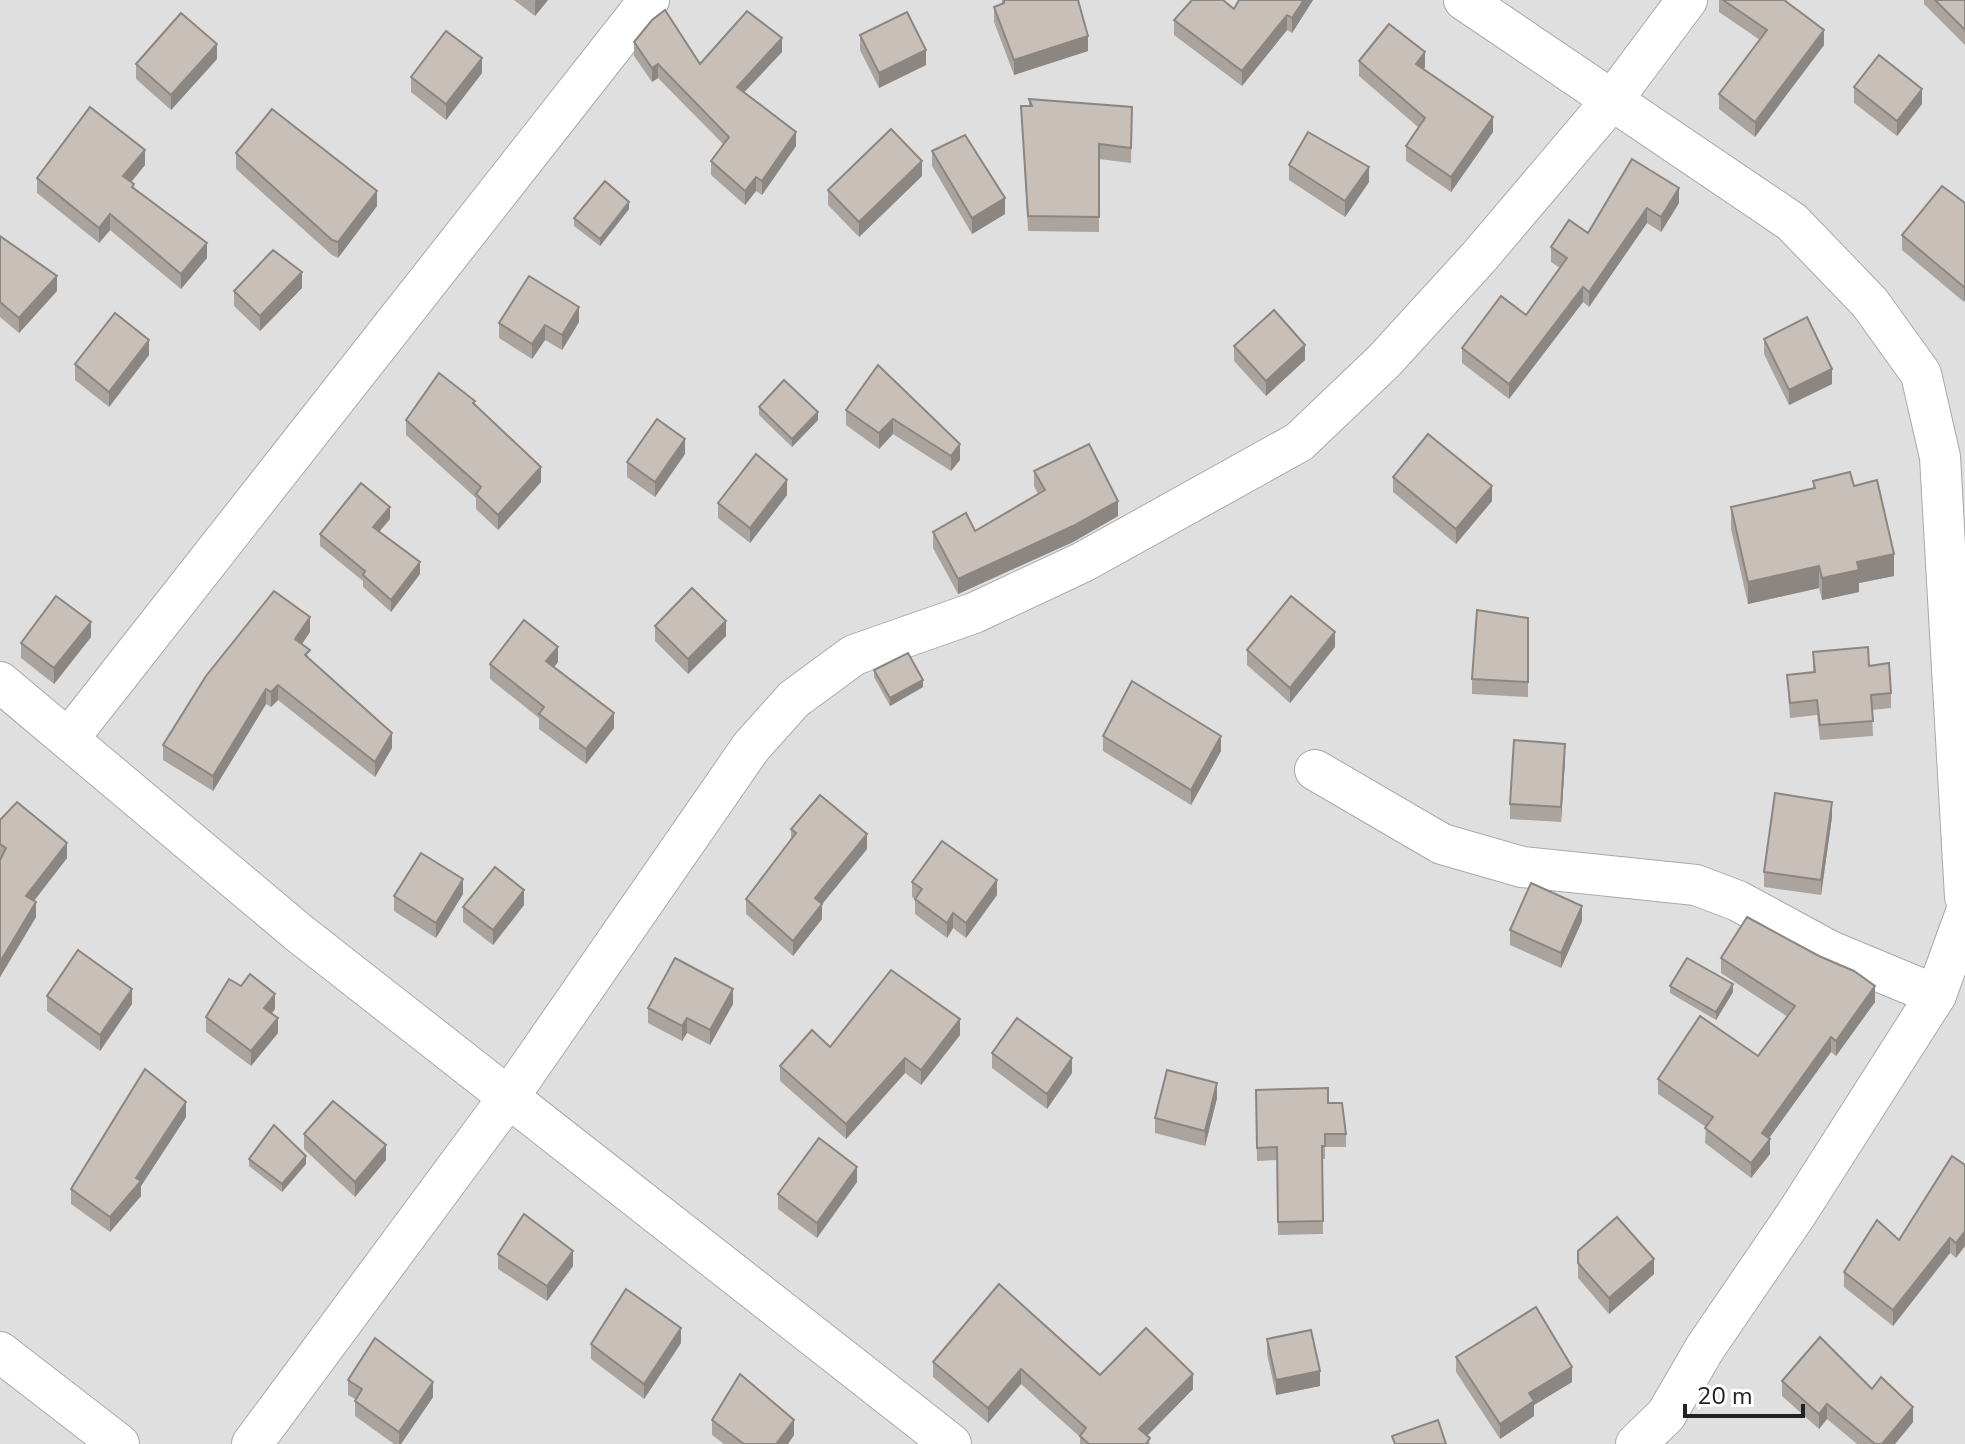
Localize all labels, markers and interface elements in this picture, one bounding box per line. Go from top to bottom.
scale bar [1685,1368,1803,1418]
text: 20 m [1697,1380,1753,1412]

